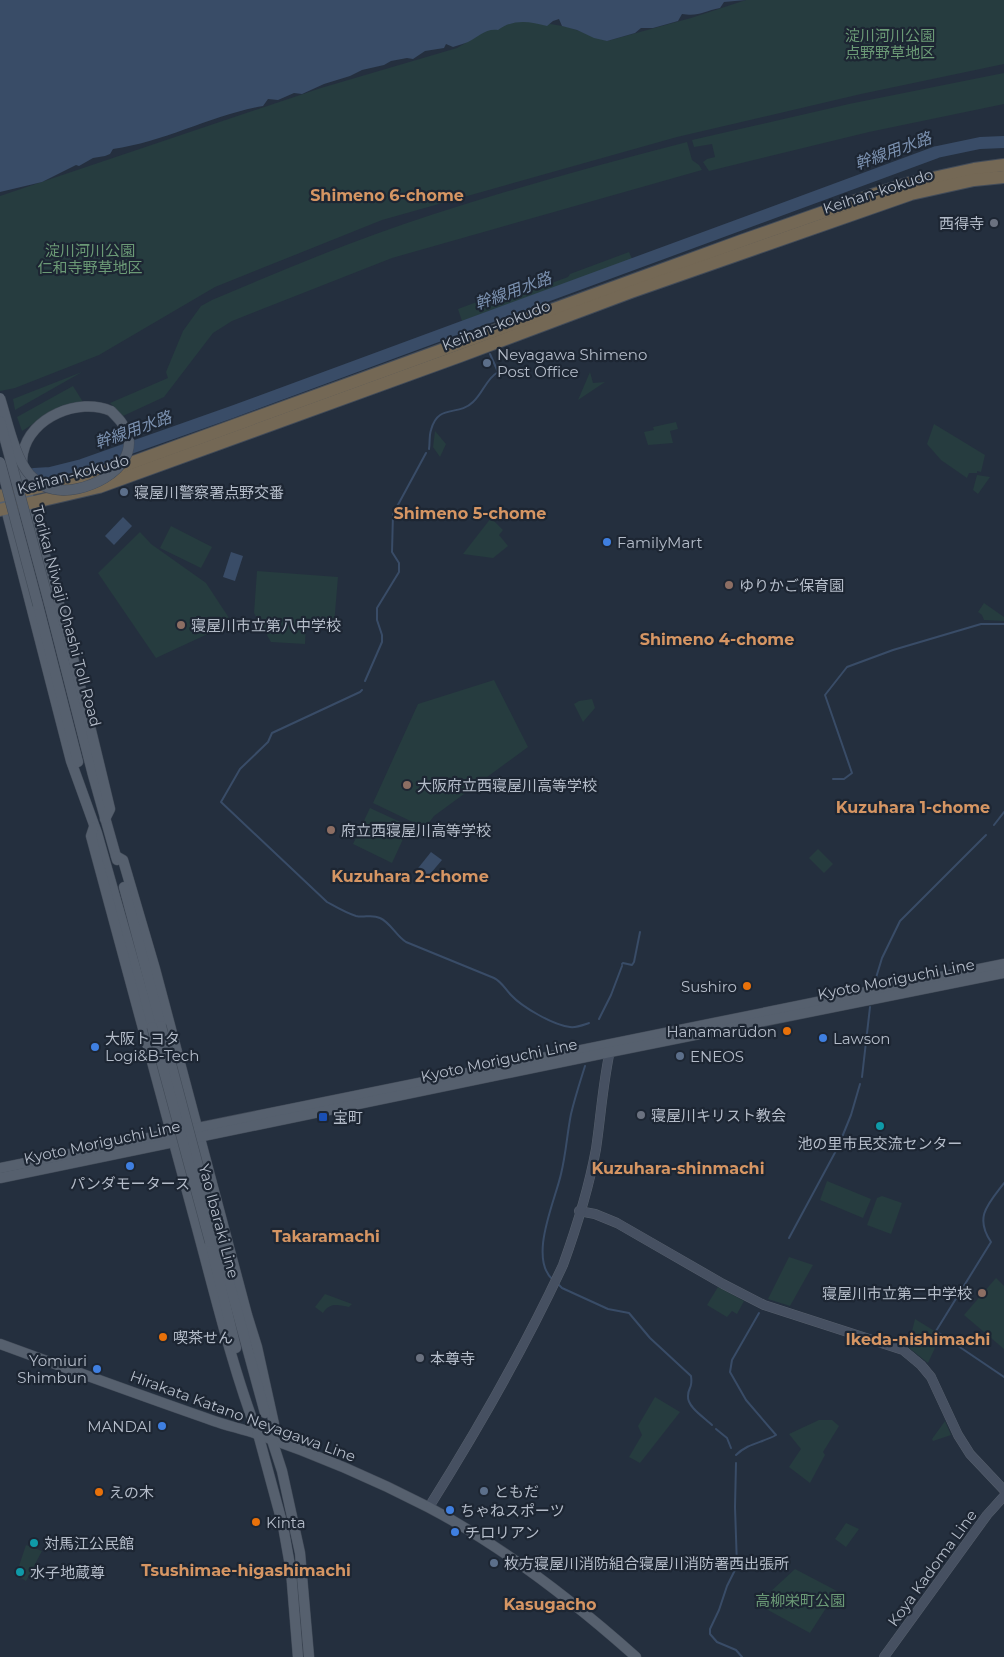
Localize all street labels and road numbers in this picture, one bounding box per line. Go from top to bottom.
street label: Keihan-kokudo [820,164,936,218]
street label: Keihan-kokudo [439,296,553,354]
street label: Keihan-kokudo [15,450,131,498]
street label: Torikai Niwaji Ohashi Toll Road [28,503,106,729]
street label: Kyoto Moriguchi Line [816,954,976,1004]
street label: Kyoto Moriguchi Line [419,1034,579,1086]
street label: Kyoto Moriguchi Line [22,1116,182,1168]
street label: Yao Ibaraki Line [195,1162,243,1280]
street label: Hirakata Katano Neyagawa Line [128,1366,358,1466]
street label: Koya Kadoma Line [883,1506,981,1630]

